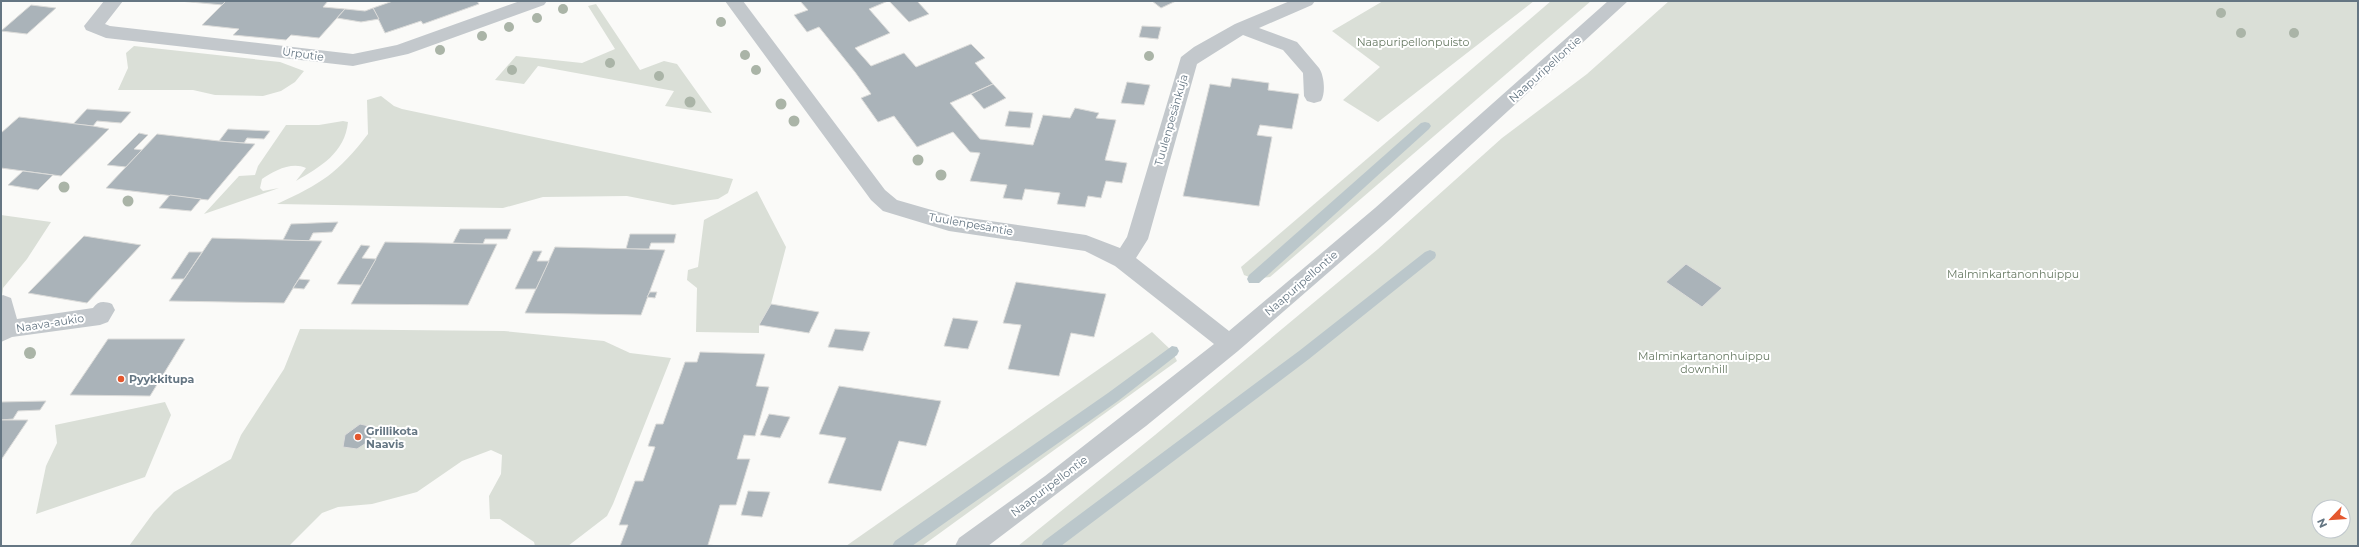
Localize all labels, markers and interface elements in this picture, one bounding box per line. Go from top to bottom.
street label: Naapuripellontie [1506,33,1584,105]
park label: Naapuripellonpuisto [1357,35,1469,49]
street label: Urputie [281,44,325,64]
street label: Tuulenpesänkuja [1151,73,1191,167]
street label: Tuulenpesäntie [928,210,1015,238]
street label: Naapuripellontie [1262,247,1341,319]
park label: Malminkartanonhuippu [1947,267,2079,281]
street label: Naava-aukio [15,311,85,335]
park label: Malminkartanonhuippu downhill [1638,349,1770,376]
place label: Pyykkitupa [129,372,195,386]
marker: Pyykkitupa [116,374,126,384]
place label: Grillikota Naavis [366,424,418,451]
marker: Grillikota Naavis [353,432,363,442]
street label: Naapuripellontie [1008,452,1090,519]
north arrow [2311,499,2351,539]
text: N [2314,516,2330,530]

